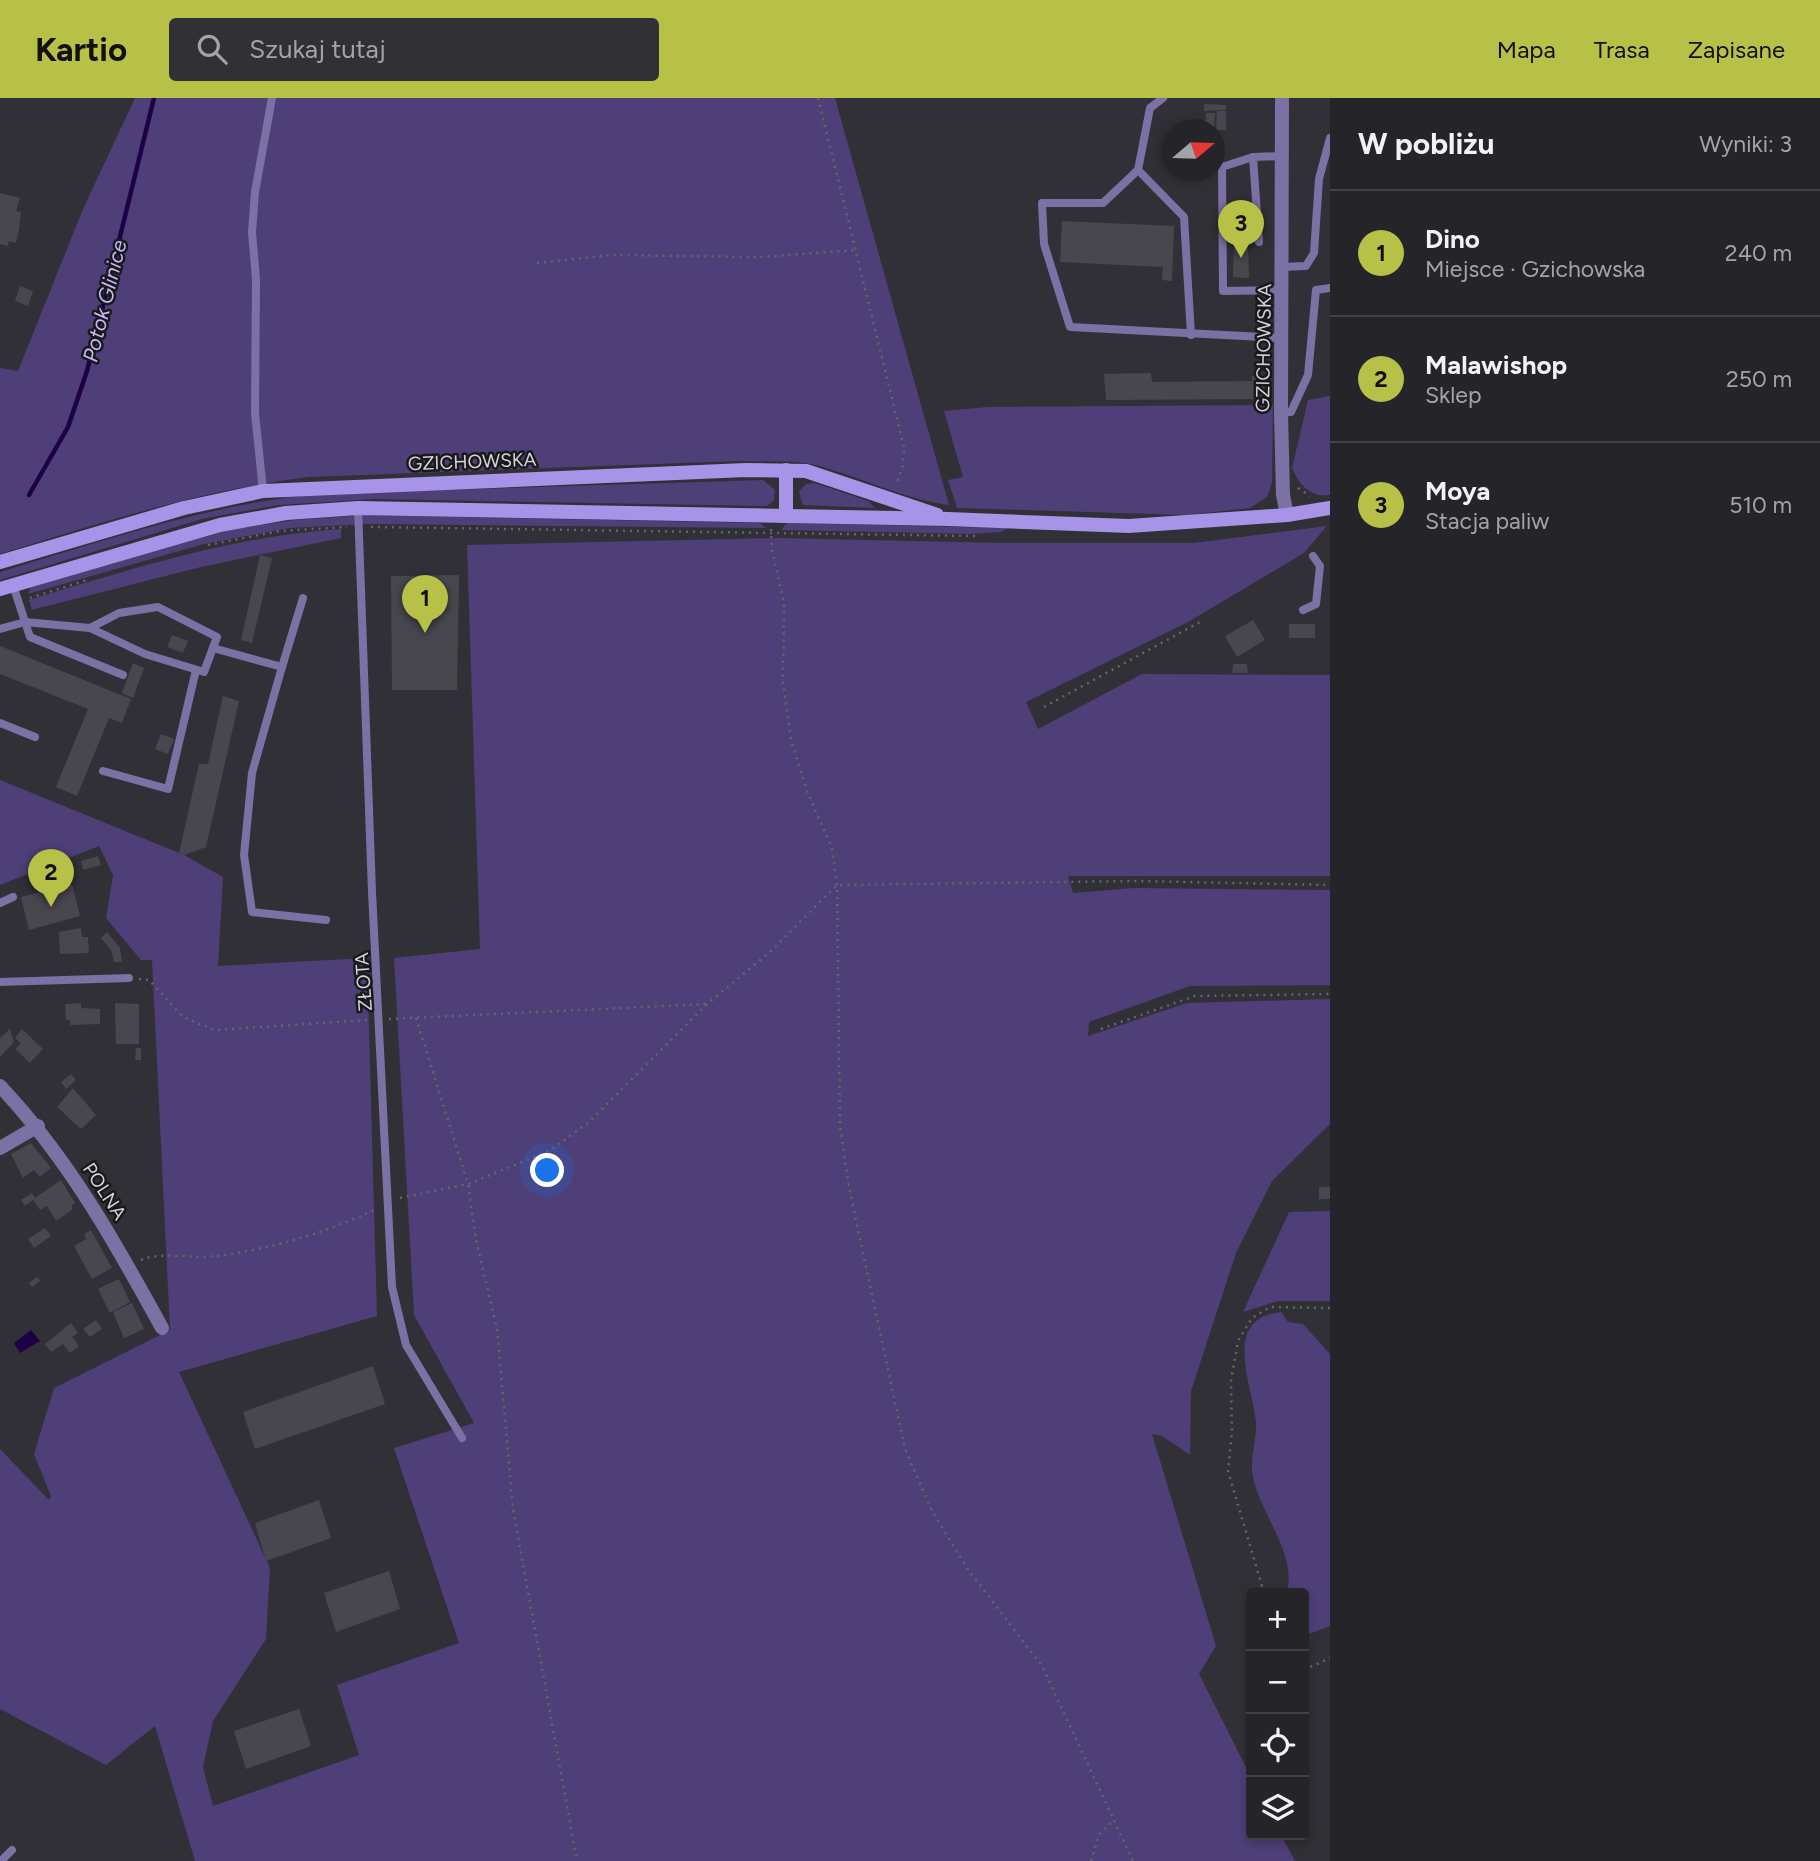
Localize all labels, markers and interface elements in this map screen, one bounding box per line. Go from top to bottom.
search box [169,18,659,81]
text: Kartio [35,30,127,69]
icon: search [193,30,231,68]
text: Szukaj tutaj [249,33,386,65]
text: Mapa [1497,35,1556,64]
text: Trasa [1594,35,1650,64]
text: Zapisane [1688,35,1785,64]
north arrow [1162,119,1225,182]
text: W pobliżu [1358,125,1495,162]
text: Wyniki: 3 [1699,130,1792,158]
pin: 3 [1218,200,1264,258]
text: Dino [1425,223,1480,255]
water label: Potok Glinice [77,237,132,364]
text: 1 [1376,239,1386,267]
text: 240 m [1725,239,1792,267]
text: Miejsce · Gzichowska [1425,255,1645,283]
street label: GZICHOWSKA [1251,283,1276,413]
text: Malawishop [1425,349,1567,381]
text: 2 [1374,365,1388,393]
text: 250 m [1726,365,1792,393]
text: Sklep [1425,381,1482,409]
street label: GZICHOWSKA [407,448,537,475]
text: Moya [1425,475,1490,507]
text: 3 [1375,491,1387,519]
text: 510 m [1729,491,1792,519]
text: Stacja paliw [1425,507,1549,535]
pin: 1 [402,575,448,633]
pin: 2 [28,849,74,907]
street label: ZŁOTA [350,952,377,1012]
your location [530,1153,564,1187]
street label: POLNA [78,1159,132,1224]
map controls [1246,1588,1309,1840]
button: + [1246,1588,1309,1651]
button: − [1246,1651,1309,1714]
button: locate [1246,1714,1309,1777]
button: layers [1246,1777,1309,1840]

